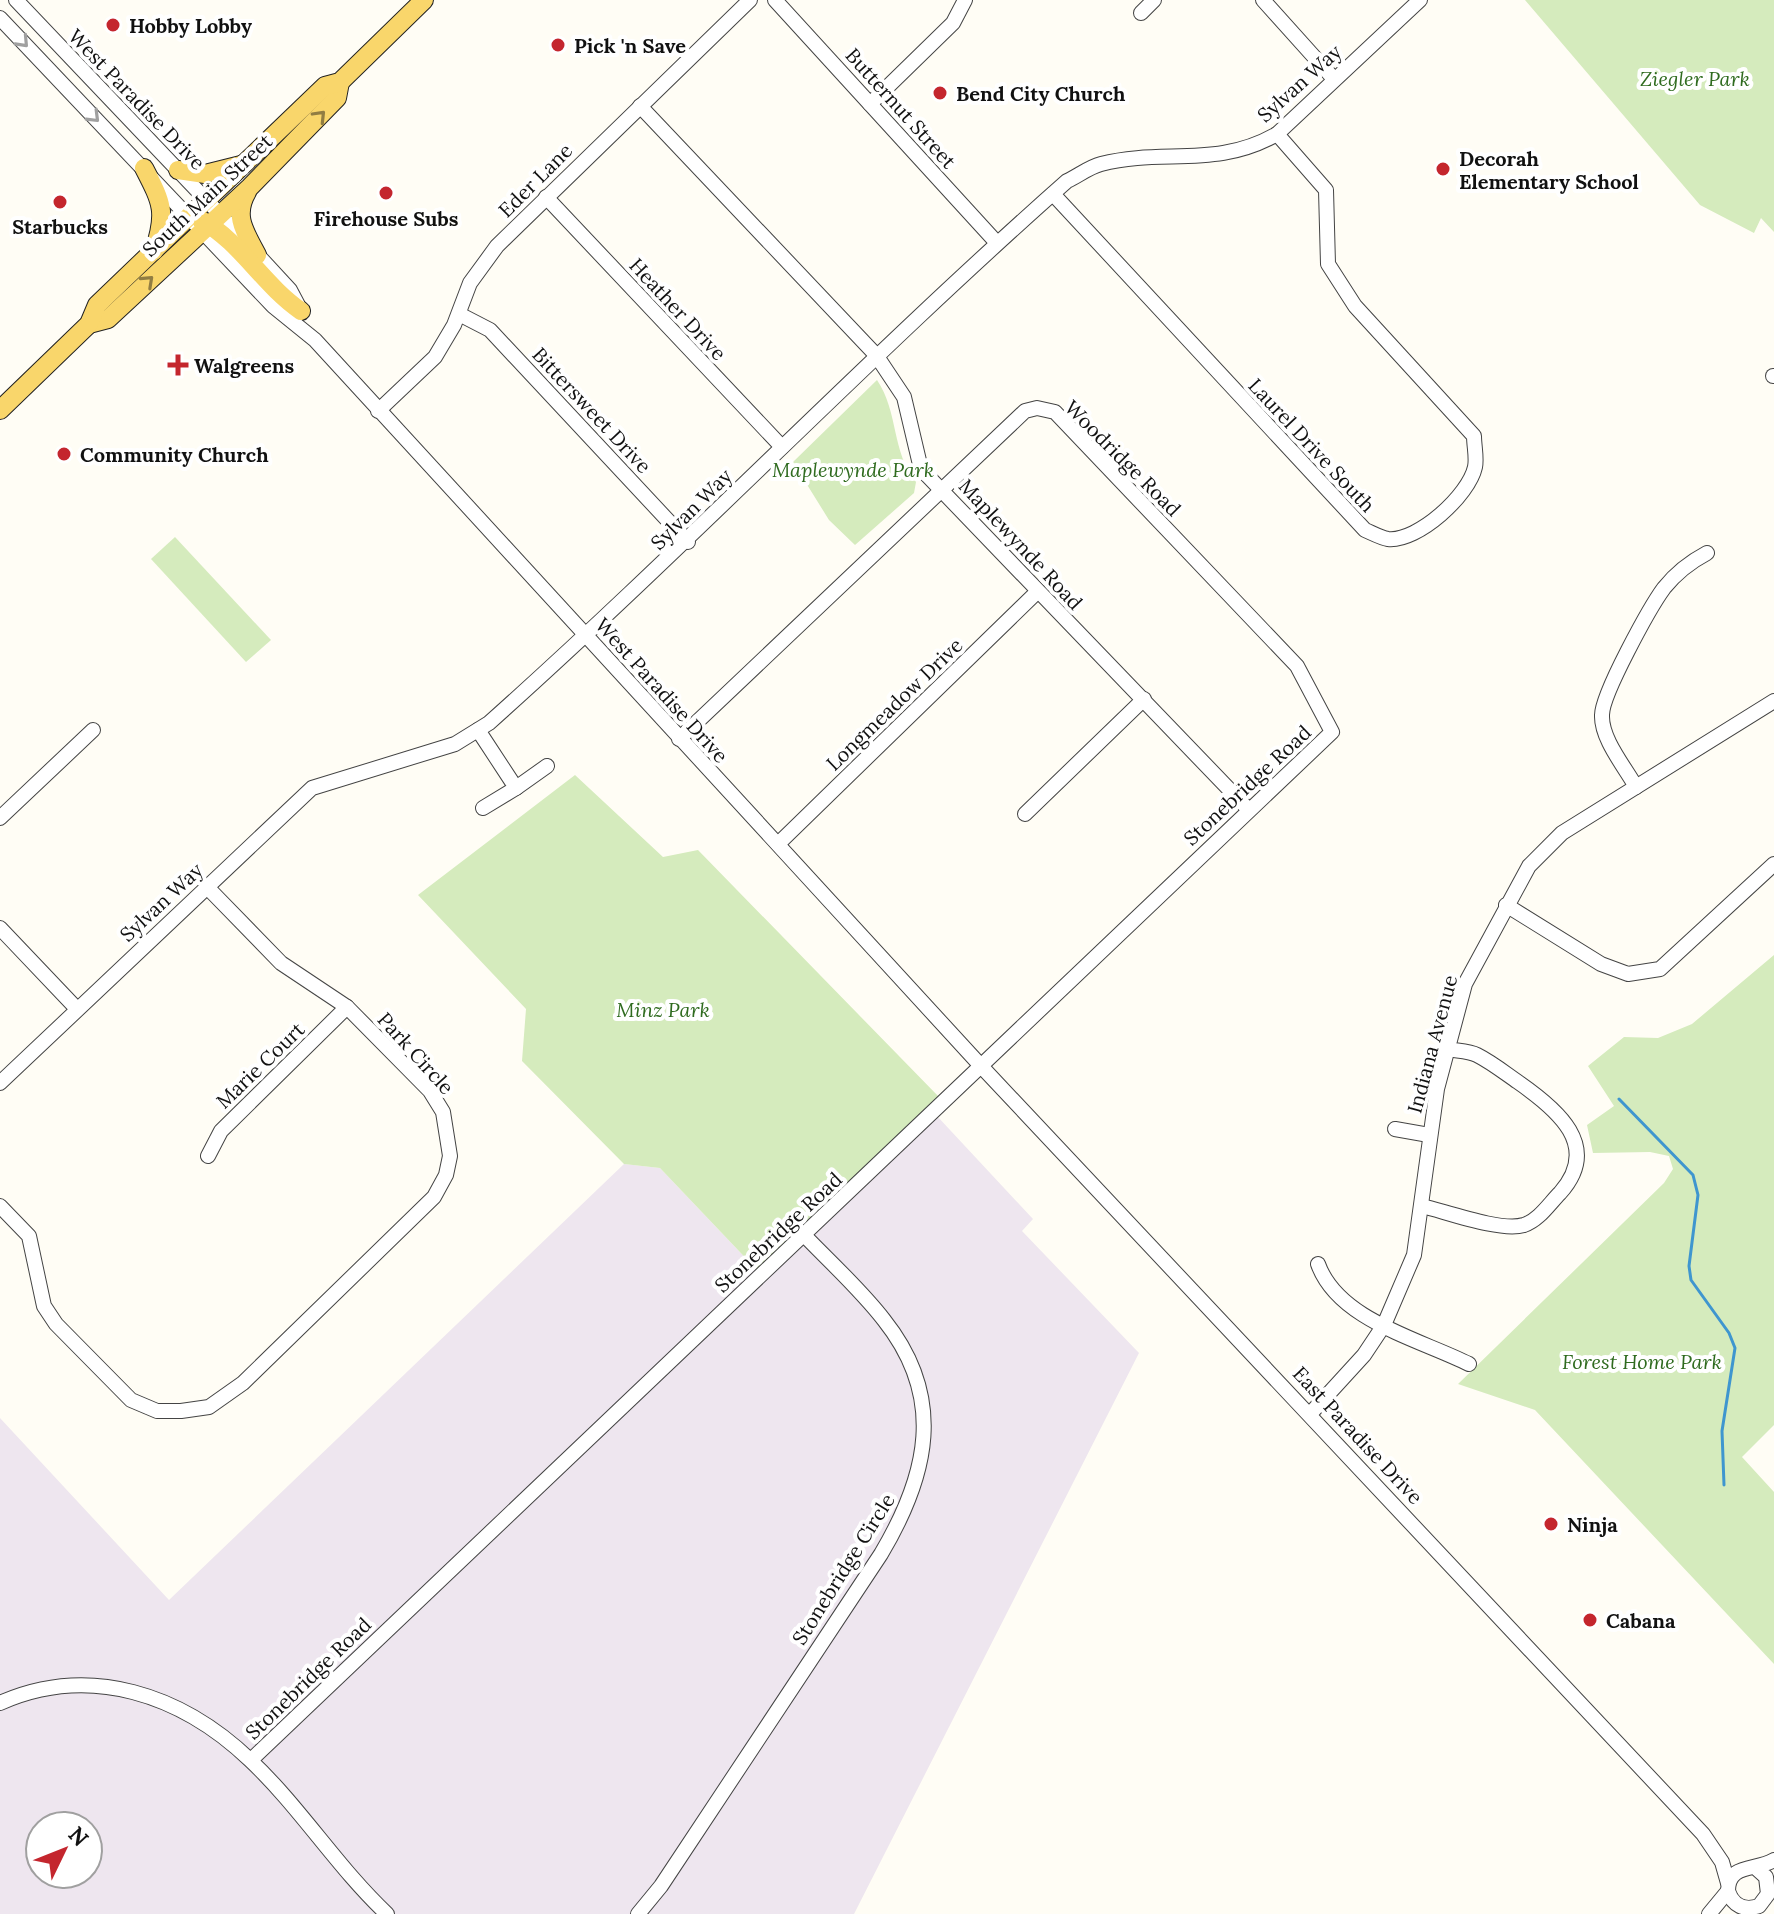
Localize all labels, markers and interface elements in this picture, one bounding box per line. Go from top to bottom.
place label: Hobby Lobby [129,13,252,38]
marker: Hobby Lobby [104,16,122,34]
street label: West Paradise Drive [63,23,211,175]
one-way arrow [13,33,28,47]
place label: Pick 'n Save [574,33,686,58]
marker: Pick 'n Save [549,36,567,54]
street label: Sylvan Way [1252,38,1347,127]
street label: Butternut Street [840,43,962,173]
park label: Ziegler Park [1640,66,1750,91]
place label: Bend City Church [956,81,1126,106]
marker: Bend City Church [931,84,949,102]
one-way arrow [85,108,99,122]
one-way arrow [310,111,325,125]
street label: South Main Street [137,128,277,262]
street label: Eder Lane [493,138,577,222]
place label: Decorah Elementary School [1459,146,1639,194]
marker: Decorah Elementary School [1434,160,1452,178]
marker: Firehouse Subs [377,184,395,202]
marker: Starbucks [51,193,69,211]
place label: Firehouse Subs [313,206,459,231]
place label: Starbucks [12,214,108,239]
street label: Heather Drive [624,253,732,365]
one-way arrow [139,276,153,291]
street label: Bittersweet Drive [527,342,657,478]
place label: Walgreens [194,353,294,378]
marker: Walgreens [169,356,187,374]
street label: Laurel Drive South [1243,373,1381,517]
street label: Woodridge Road [1060,395,1186,521]
place label: Community Church [80,442,269,467]
marker: Community Church [55,445,73,463]
park label: Maplewynde Park [772,457,934,482]
street label: Sylvan Way [645,463,737,555]
street label: Maplewynde Road [954,473,1088,615]
street label: West Paradise Drive [590,612,734,768]
street label: Longmeadow Drive [820,632,968,776]
street label: Stonebridge Road [1178,720,1316,850]
street label: Sylvan Way [114,857,208,947]
street label: Indiana Avenue [1402,972,1463,1116]
park label: Minz Park [616,997,710,1022]
street label: Park Circle [373,1007,459,1099]
street label: Marie Court [211,1017,310,1113]
street label: Stonebridge Road [709,1167,847,1297]
park label: Forest Home Park [1562,1349,1722,1374]
street label: East Paradise Drive [1288,1361,1428,1509]
street label: Stonebridge Circle [786,1489,900,1649]
place label: Ninja [1567,1512,1618,1537]
marker: Ninja [1542,1515,1560,1533]
place label: Cabana [1606,1608,1676,1633]
marker: Cabana [1581,1611,1599,1629]
street label: Stonebridge Road [240,1612,376,1744]
north arrow [24,1810,104,1890]
text: N [63,1821,95,1852]

